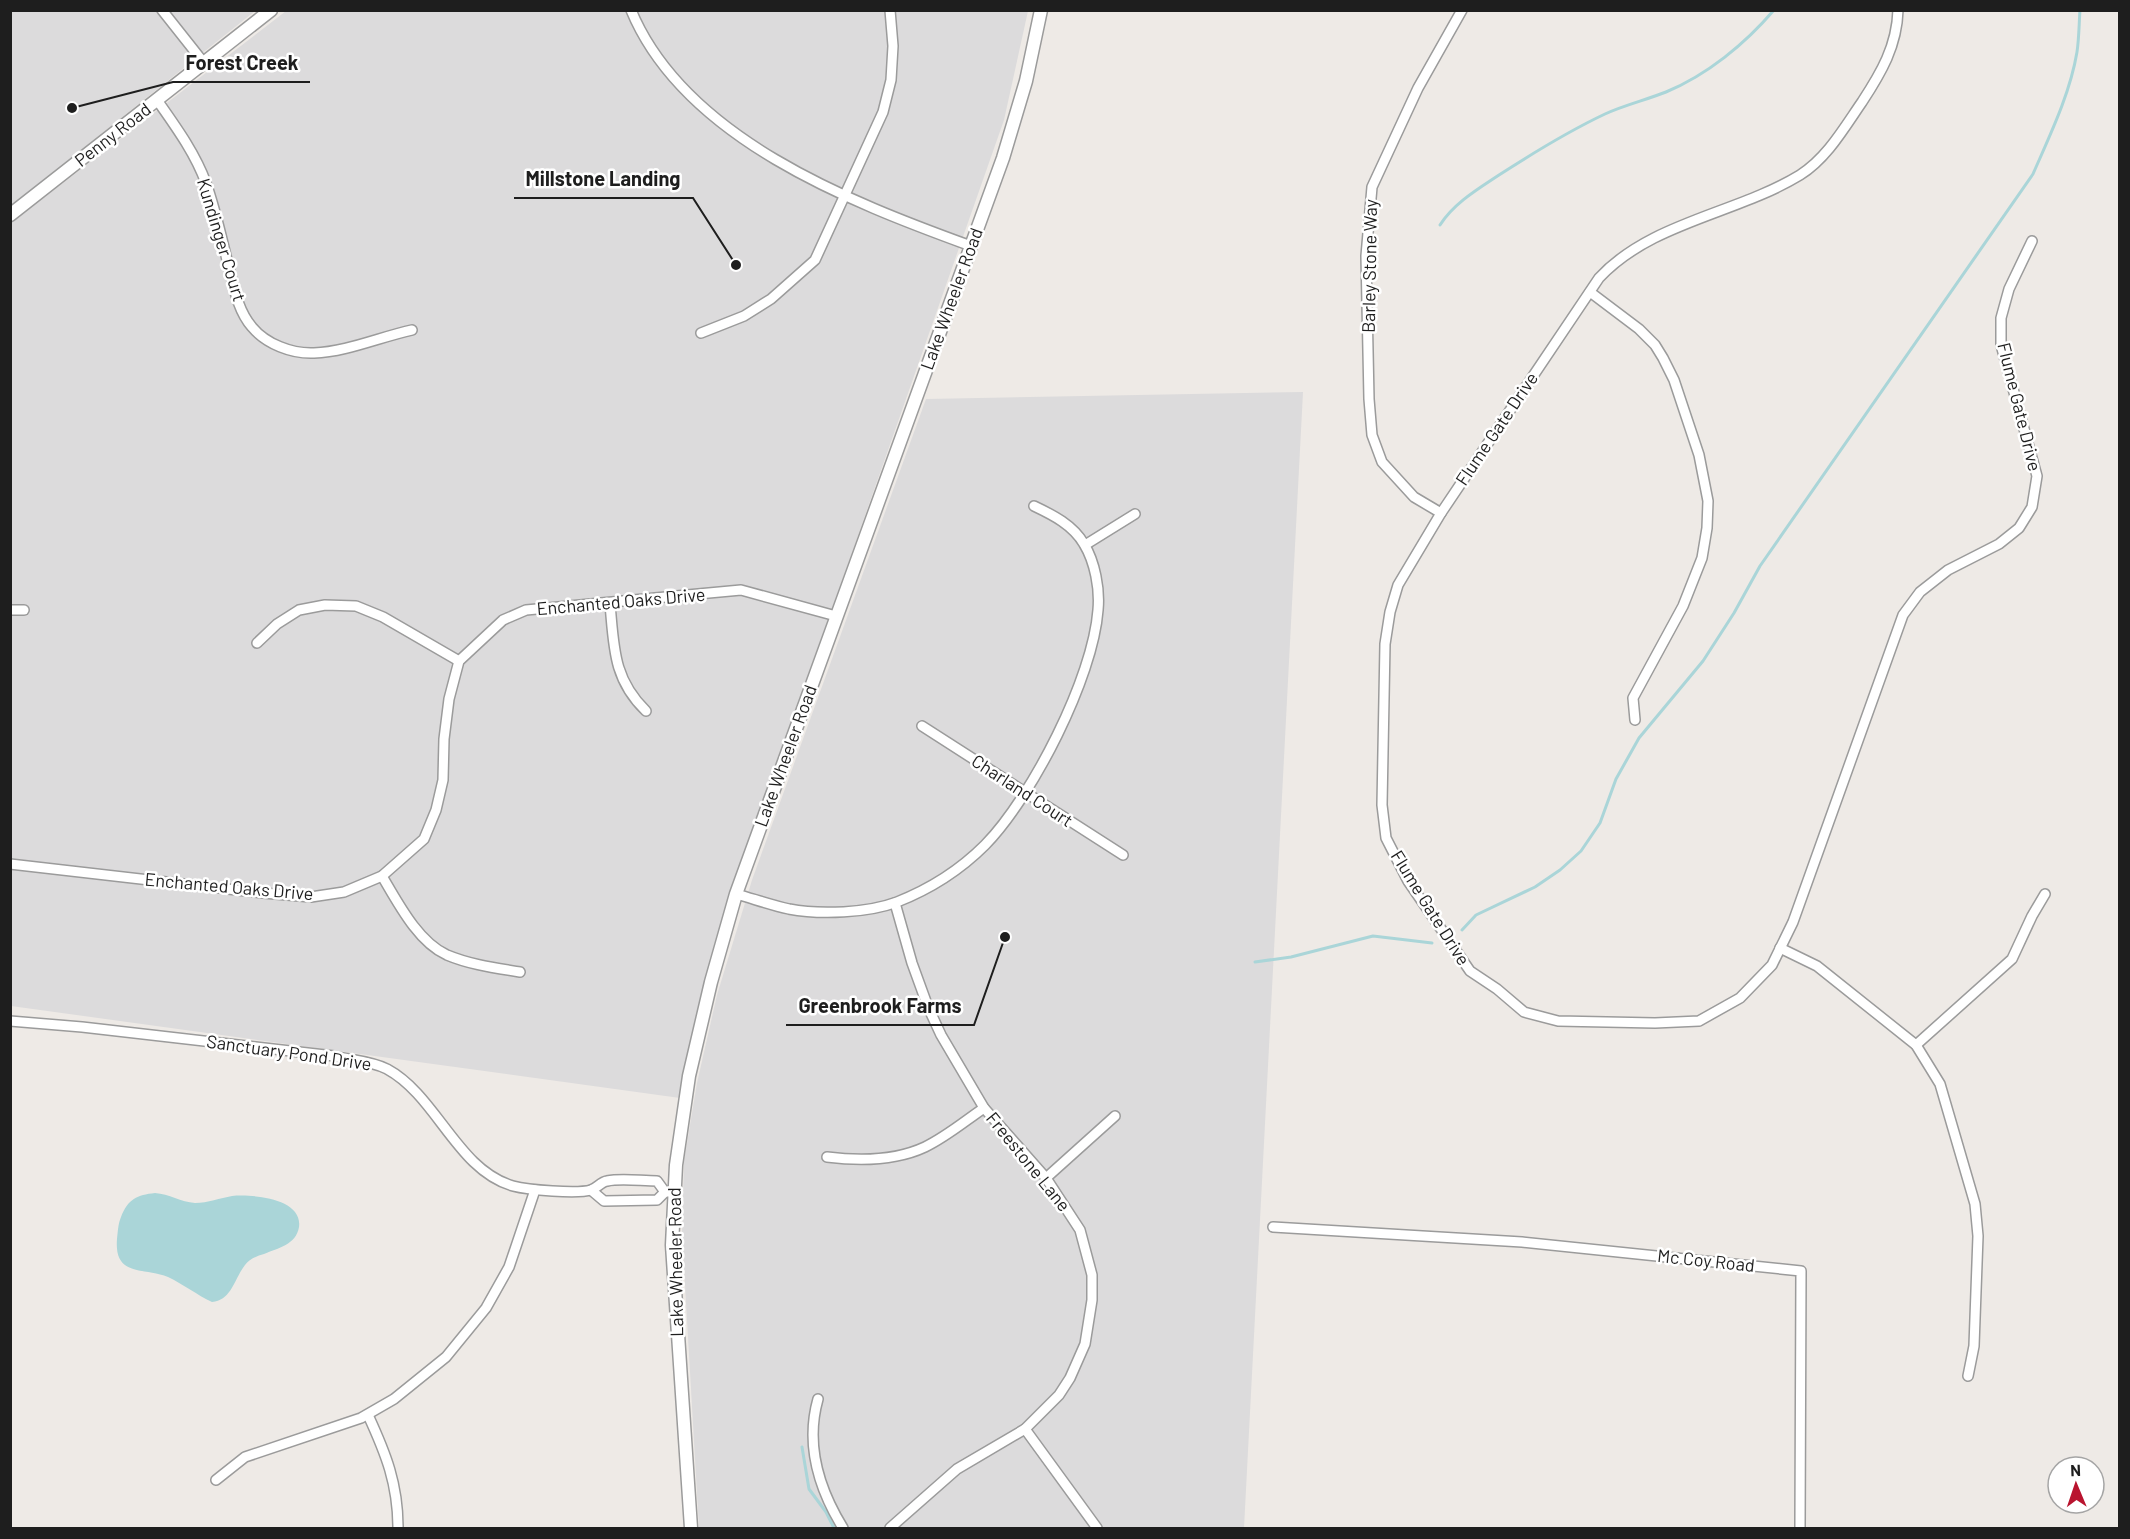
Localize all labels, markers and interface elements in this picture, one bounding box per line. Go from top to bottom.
callout: Forest Creek [173,44,310,82]
text: Forest Creek [185,50,299,74]
street label: Penny Road [70,98,155,171]
callout: Millstone Landing [514,160,693,198]
text: Millstone Landing [526,166,680,190]
street label: Kundinger Court [193,176,251,304]
street label: Barley Stone Way [1357,199,1381,333]
street label: Lake Wheeler Road [915,225,987,373]
street label: Flume Gate Drive [1993,340,2047,473]
street label: Flume Gate Drive [1450,368,1542,489]
street label: Enchanted Oaks Drive [536,583,706,619]
street label: Lake Wheeler Road [749,682,821,830]
street label: Charland Court [968,749,1077,831]
street label: Flume Gate Drive [1387,846,1475,969]
street label: Enchanted Oaks Drive [144,868,314,904]
callout: Greenbrook Farms [786,987,974,1025]
text: Greenbrook Farms [798,993,962,1017]
street label: Sanctuary Pond Drive [205,1030,373,1074]
street label: Freestone Lane [982,1107,1076,1216]
street label: Lake Wheeler Road [663,1187,687,1337]
street label: Mc Coy Road [1656,1244,1756,1276]
north arrow [2046,1455,2106,1515]
text: N [2070,1460,2081,1479]

